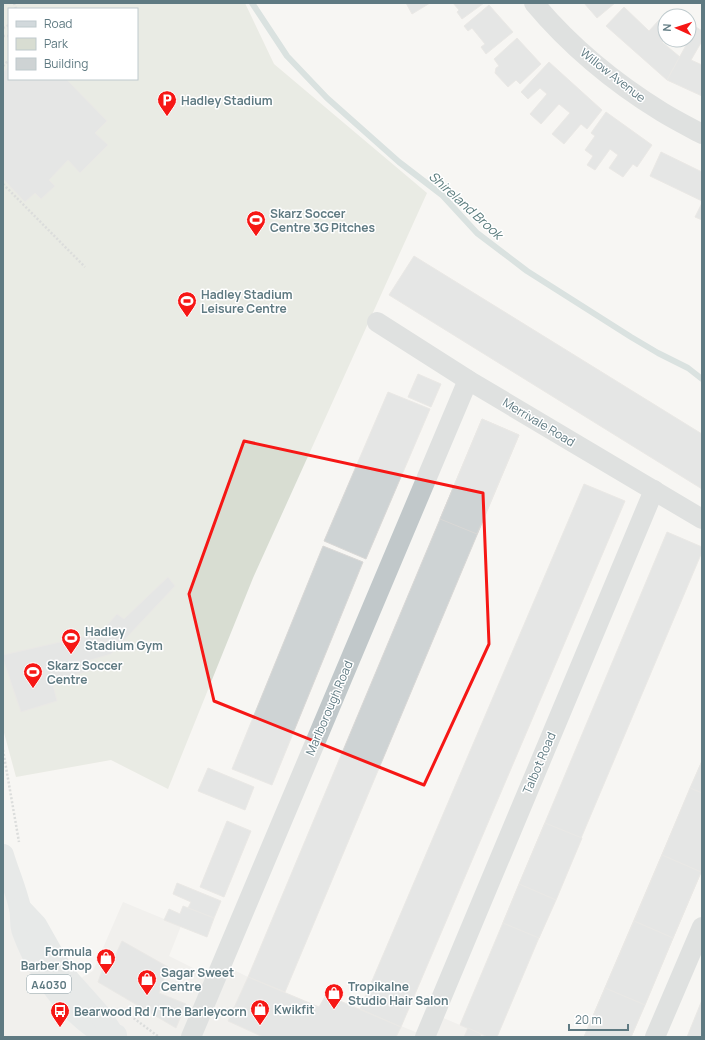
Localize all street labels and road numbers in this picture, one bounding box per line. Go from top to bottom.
street label: Willow Avenue [577,44,649,106]
street label: Merrivale Road [500,394,578,450]
street label: Marlborough Road [301,658,357,758]
street label: Talbot Road [518,729,560,797]
road number: A4030 [27,975,71,993]

